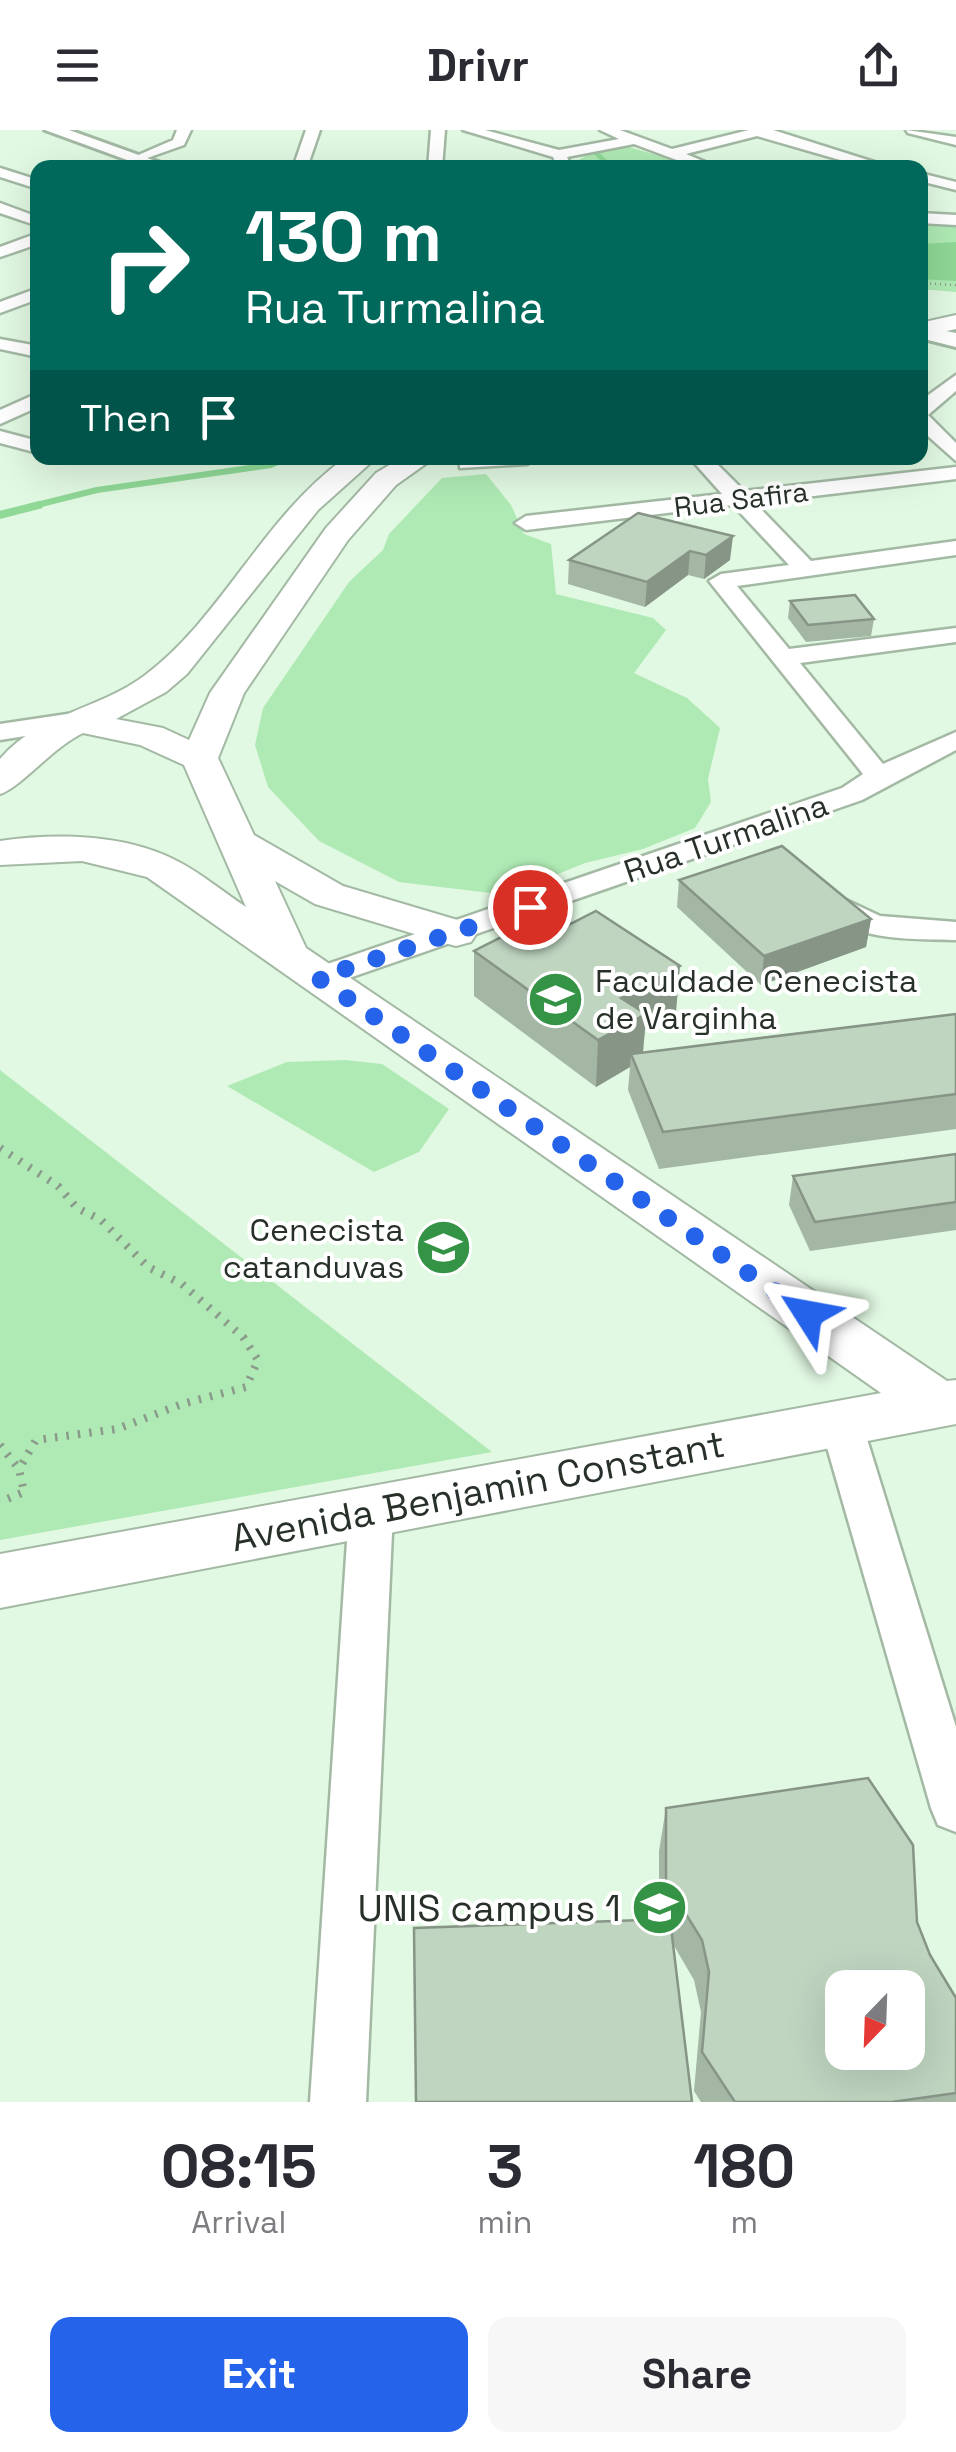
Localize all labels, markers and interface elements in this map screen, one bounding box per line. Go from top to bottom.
text: Drivr [427,37,529,94]
icon: menu [50,38,105,93]
icon: share [851,38,906,93]
text: 130 m [245,192,442,281]
icon: right [80,200,210,330]
text: Rua Turmalina [245,279,545,336]
icon: arrive [191,390,246,445]
text: Then [80,394,171,442]
street label: Rua Safira [672,473,810,525]
street label: Rua Turmalina [619,784,833,892]
pin [488,865,573,950]
icon: arrive [503,880,558,935]
place label: Faculdade Cenecista de Varginha [595,961,917,1038]
school or university icon: Faculdade Cenecista de Varginha [526,969,586,1029]
place label: Cenecista catanduvas [223,1210,404,1287]
school or university icon: Cenecista catanduvas [413,1218,473,1278]
position arrow [756,1262,860,1366]
street label: Avenida Benjamin Constant [227,1420,729,1562]
school or university icon: UNIS campus 1 [630,1878,690,1938]
place label: UNIS campus 1 [357,1884,621,1932]
north arrow [825,1970,925,2070]
map controls [825,1970,925,2070]
text: 08:15 [161,2128,317,2205]
text: 3 [487,2128,523,2205]
text: 180 [693,2128,795,2205]
text: Arrival [191,2202,286,2242]
text: min [477,2202,532,2242]
text: m [730,2202,758,2242]
button: Exit [50,2317,468,2432]
button: Share [488,2317,906,2432]

